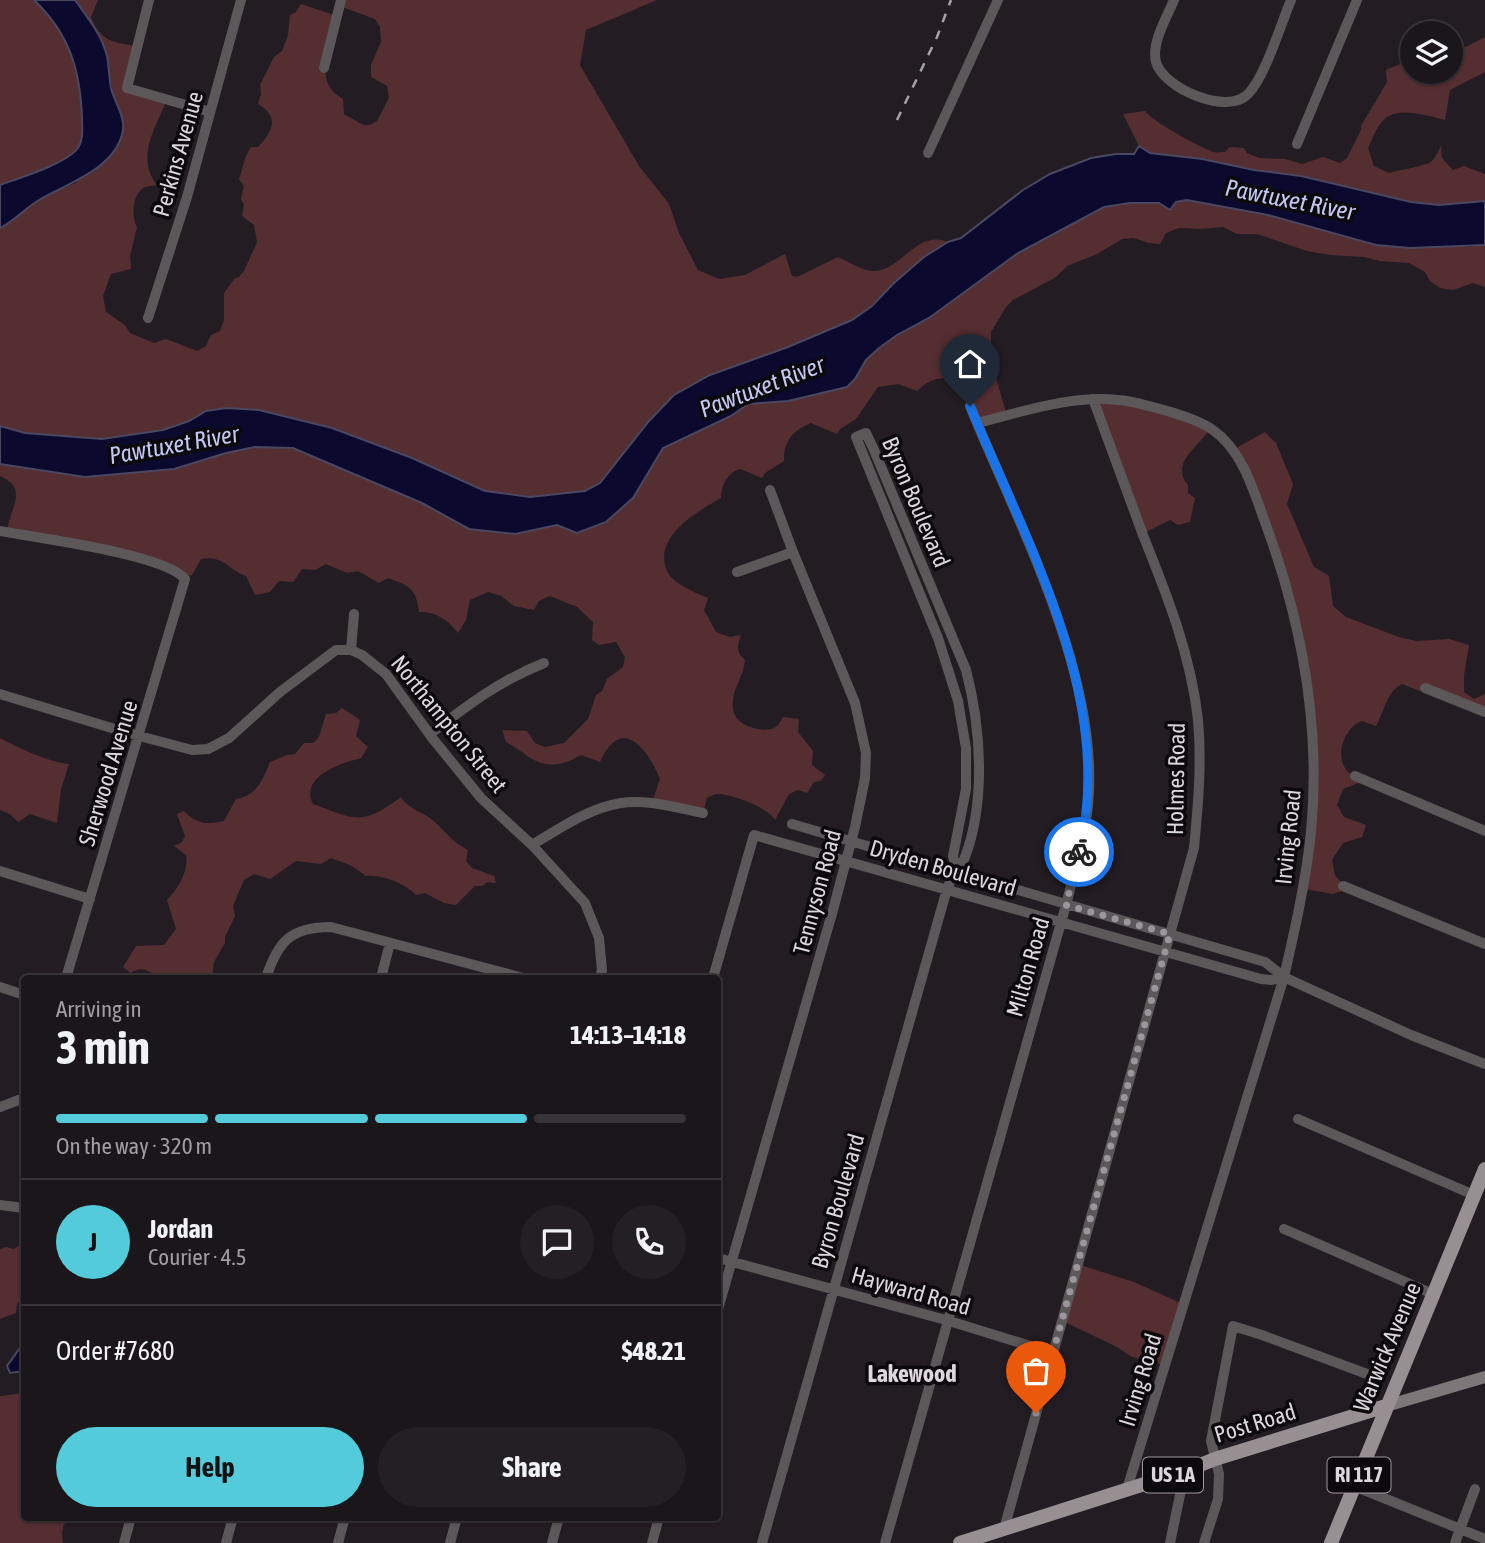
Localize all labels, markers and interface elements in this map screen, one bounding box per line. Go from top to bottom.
map controls [1400,21,1463,84]
button: layers [1400,21,1463,84]
street label: Perkins Avenue [148,88,208,220]
water label: Pawtuxet River [1223,174,1358,225]
pin [940,334,1000,406]
icon: home [951,345,989,383]
water label: Pawtuxet River [696,350,829,423]
water label: Pawtuxet River [107,420,242,469]
street label: Byron Boulevard [877,433,955,571]
street label: Northampton Street [386,650,512,798]
street label: Sherwood Avenue [74,697,142,849]
street label: Holmes Road [1162,723,1190,835]
street label: Irving Road [1270,788,1306,886]
courier [1044,817,1114,887]
street label: Tennyson Road [788,827,846,957]
icon: bike [1060,833,1098,871]
street label: Dryden Boulevard [867,835,1019,901]
street label: Milton Road [1001,914,1055,1020]
text: Arriving in [56,996,142,1022]
text: 14:13–14:18 [570,1020,686,1050]
text: 3 min [56,1021,150,1074]
street label: Byron Boulevard [806,1131,870,1271]
text: On the way · 320 m [56,1133,212,1159]
button: chat [520,1205,594,1279]
button: phone [612,1205,686,1279]
text: Jordan [148,1214,213,1244]
text: J [89,1227,97,1257]
text: Courier · 4.5 [148,1244,247,1270]
street label: Hayward Road [849,1262,973,1320]
street label: Warwick Avenue [1348,1278,1426,1416]
street label: Irving Road [1114,1331,1166,1429]
text: Order #7680 [56,1336,175,1366]
text: $48.21 [622,1336,686,1366]
pin [1006,1341,1066,1413]
icon: bag [1017,1352,1055,1390]
district label: Lakewood [867,1360,957,1387]
street label: Post Road [1211,1398,1299,1448]
button: Help [56,1427,364,1507]
button: Share [378,1427,686,1507]
road number: US 1A [1143,1458,1203,1492]
road number: RI 117 [1328,1458,1390,1492]

